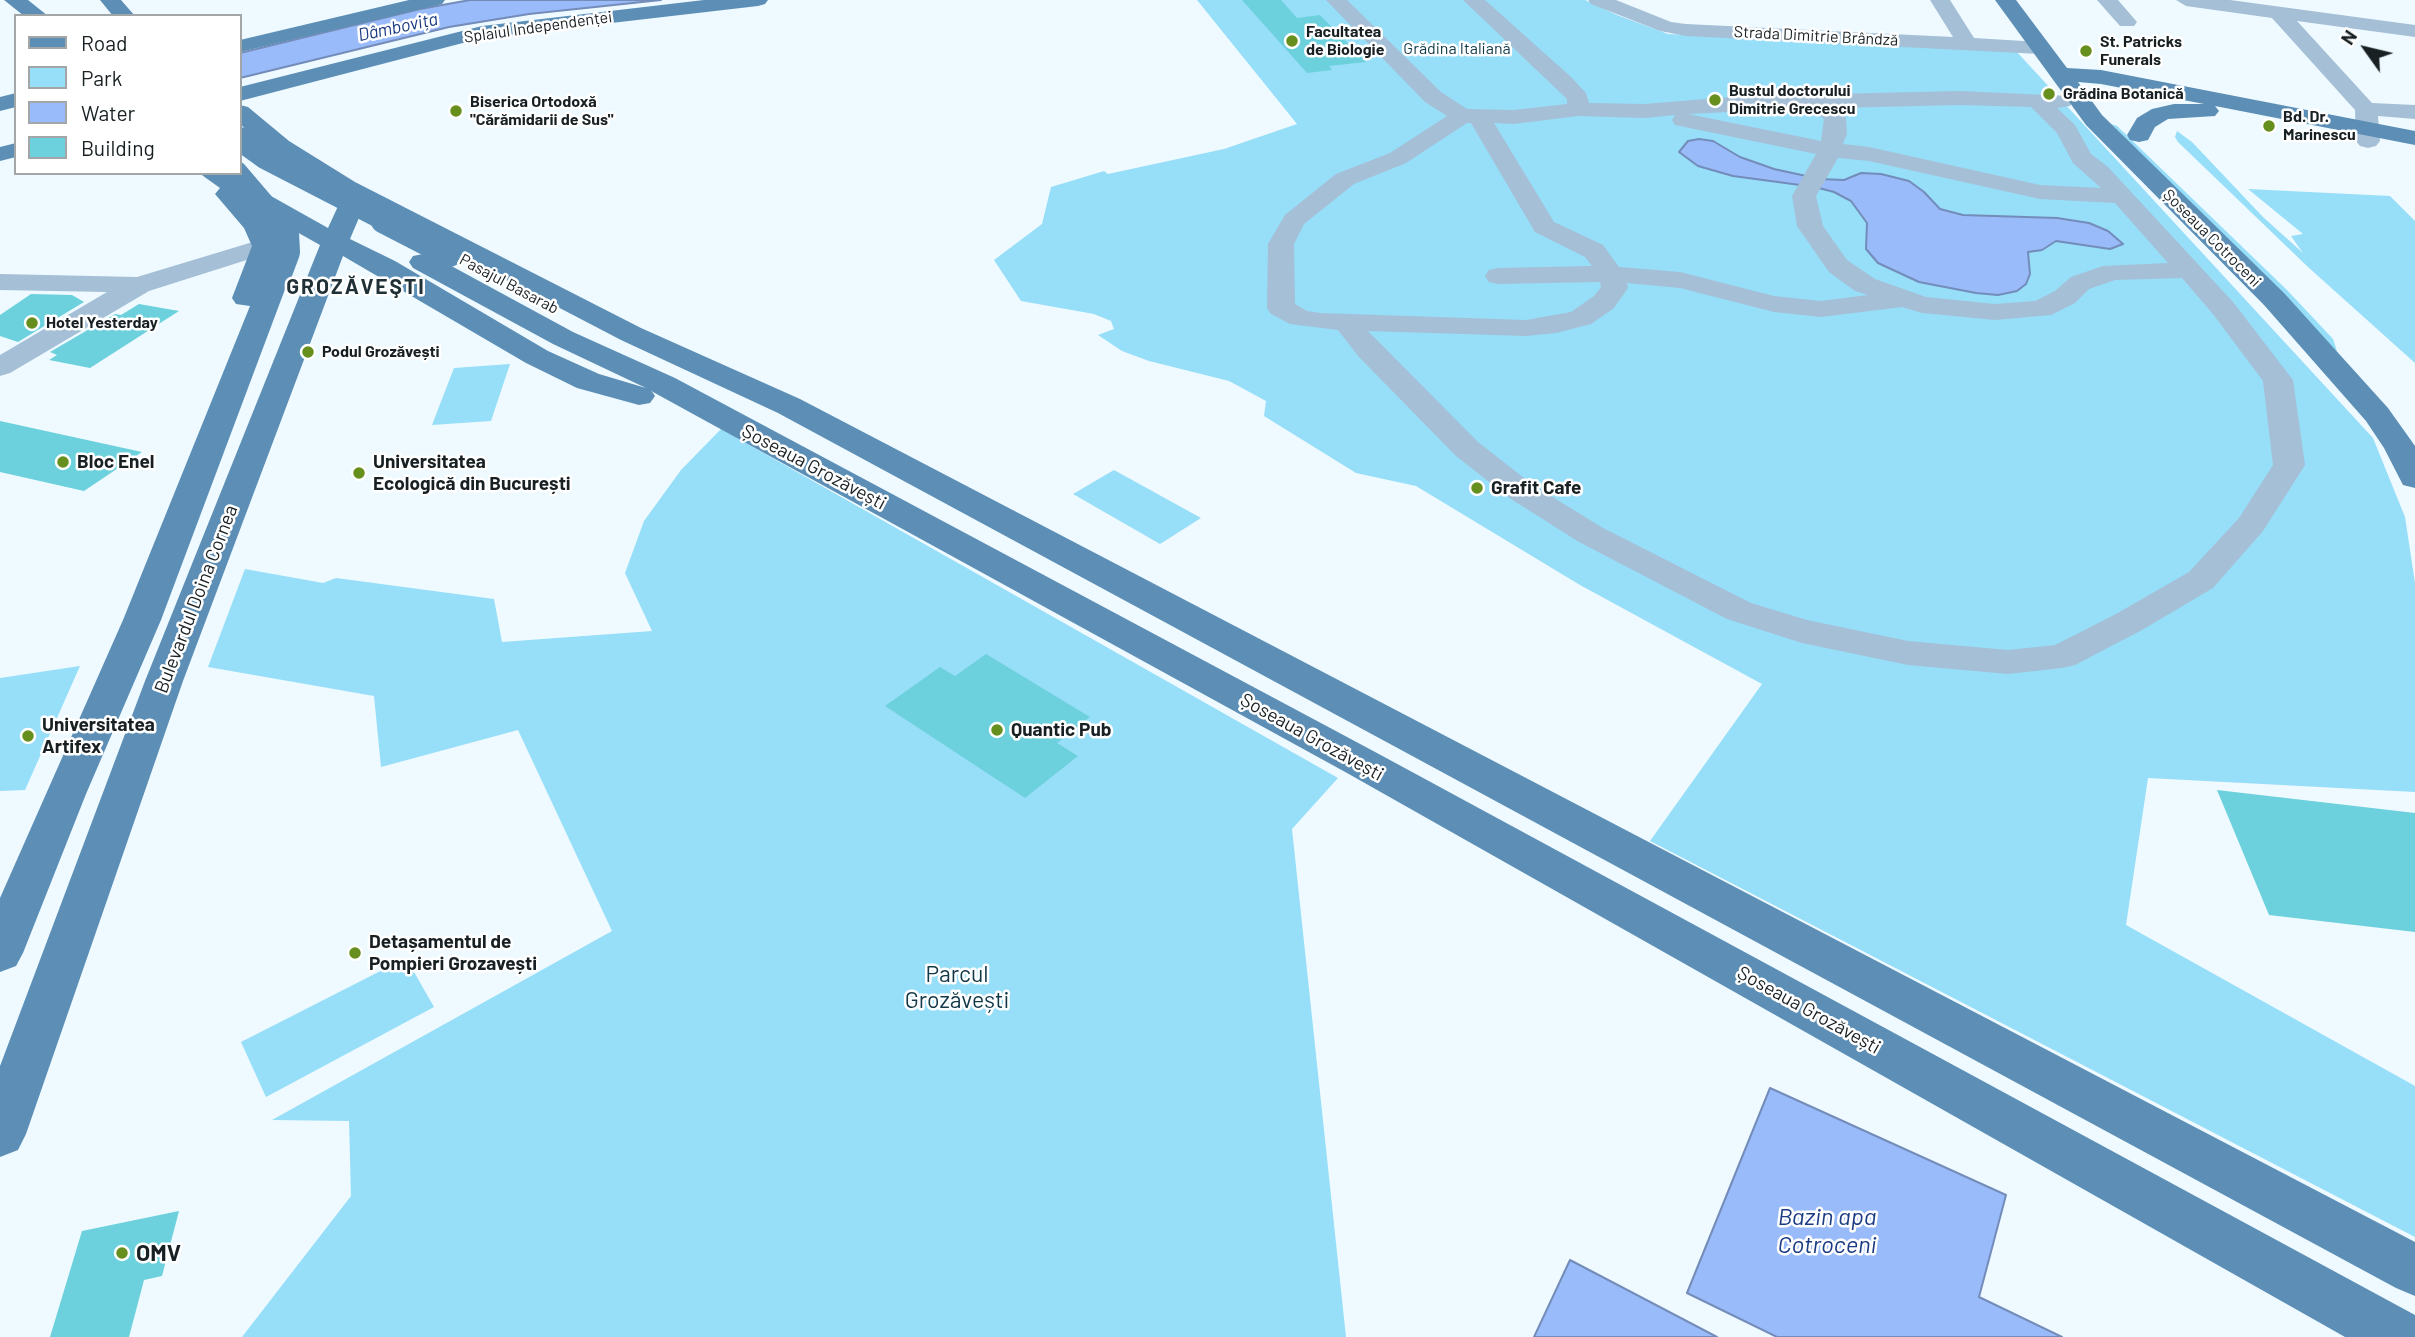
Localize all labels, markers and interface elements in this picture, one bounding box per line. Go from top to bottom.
street label: Splaiul Independenței [463,7,613,47]
water label: Dâmbovița [356,8,440,46]
legend [14,14,242,175]
north arrow [2331,14,2401,84]
place label: Facultatea de Biologie [1306,22,1384,60]
street label: Strada Dimitrie Brândză [1733,22,1899,50]
text: N [2335,25,2361,49]
text: Road [81,30,127,55]
place label: St. Patricks Funerals [2100,32,2182,70]
marker: Facultatea de Biologie [1284,33,1300,49]
park label: Grădina Italiană [1403,39,1511,59]
marker: St. Patricks Funerals [2078,43,2094,59]
text: Park [81,65,122,90]
place label: Bustul doctorului Dimitrie Grecescu [1729,81,1856,119]
place label: Grădina Botanică [2063,84,2184,104]
marker: Grădina Botanică [2041,86,2057,102]
place label: Biserica Ortodoxă "Cărămidarii de Sus" [470,92,614,130]
marker: Bustul doctorului Dimitrie Grecescu [1707,92,1723,108]
text: Water [81,100,135,125]
marker: Biserica Ortodoxă "Cărămidarii de Sus" [448,103,464,119]
place label: Bd. Dr. Marinescu [2283,107,2356,145]
marker: Bd. Dr. Marinescu [2261,118,2277,134]
text: Building [81,135,155,160]
street label: Șoseaua Cotroceni [2159,185,2265,291]
street label: Pasajul Basarab [456,250,562,318]
district label: GROZĂVEŞTI [287,274,425,300]
place label: Hotel Yesterday [46,313,158,333]
marker: Hotel Yesterday [24,315,40,331]
place label: Podul Grozăvești [322,342,440,362]
marker: Podul Grozăvești [300,344,316,360]
street label: Șoseaua Grozăvești [738,419,890,515]
place label: Bloc Enel [77,451,154,473]
place label: Universitatea Ecologică din București [373,451,571,495]
marker: Bloc Enel [55,454,71,470]
marker: Universitatea Ecologică din București [351,465,367,481]
place label: Grafit Cafe [1491,477,1581,499]
marker: Grafit Cafe [1469,480,1485,496]
street label: Bulevardul Doina Cornea [150,502,242,696]
street label: Șoseaua Grozăvești [1236,688,1388,786]
place label: Universitatea Artifex [42,714,155,758]
place label: Quantic Pub [1011,719,1112,741]
marker: Quantic Pub [989,722,1005,738]
marker: Universitatea Artifex [20,728,36,744]
place label: Detașamentul de Pompieri Grozavești [369,931,537,975]
marker: Detașamentul de Pompieri Grozavești [347,945,363,961]
park label: Parcul Grozăvești [905,960,1009,1014]
street label: Șoseaua Grozăvești [1733,961,1885,1059]
water label: Bazin apa Cotroceni [1777,1203,1877,1259]
place label: OMV [136,1239,181,1267]
marker: OMV [114,1245,130,1261]

